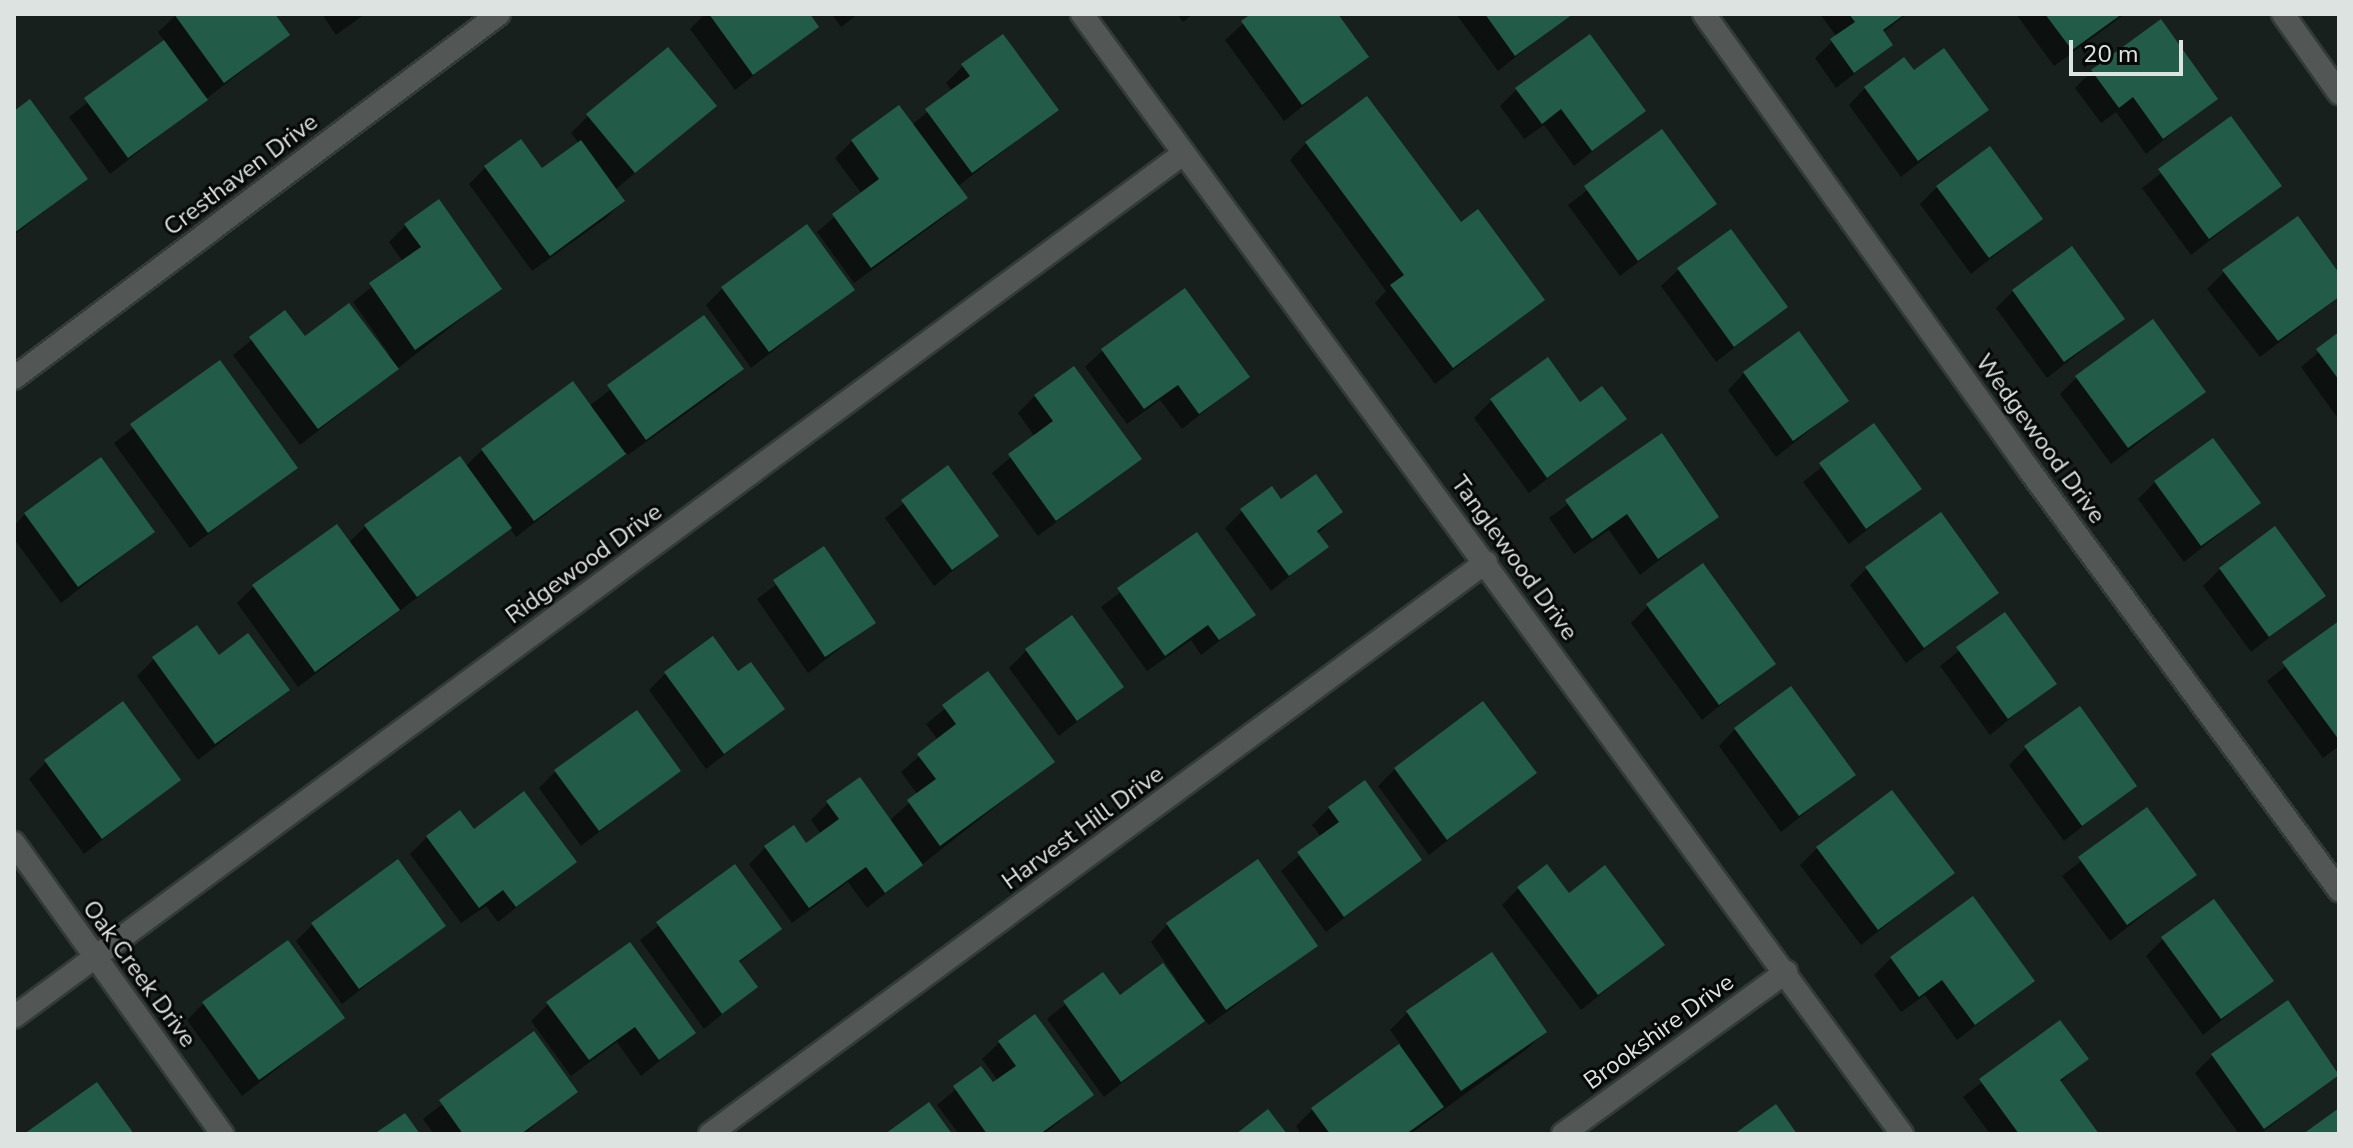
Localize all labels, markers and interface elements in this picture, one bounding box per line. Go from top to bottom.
scale bar [2073,24,2187,74]
text: 20 m [2083,38,2139,70]
street label: Cresthaven Drive [158,108,324,242]
street label: Wedgewood Drive [1969,349,2111,529]
street label: Tanglewood Drive [1445,470,1583,646]
street label: Ridgewood Drive [500,498,668,630]
street label: Harvest Hill Drive [997,760,1169,896]
street label: Oak Creek Drive [76,895,202,1053]
street label: Brookshire Drive [1578,968,1740,1096]

